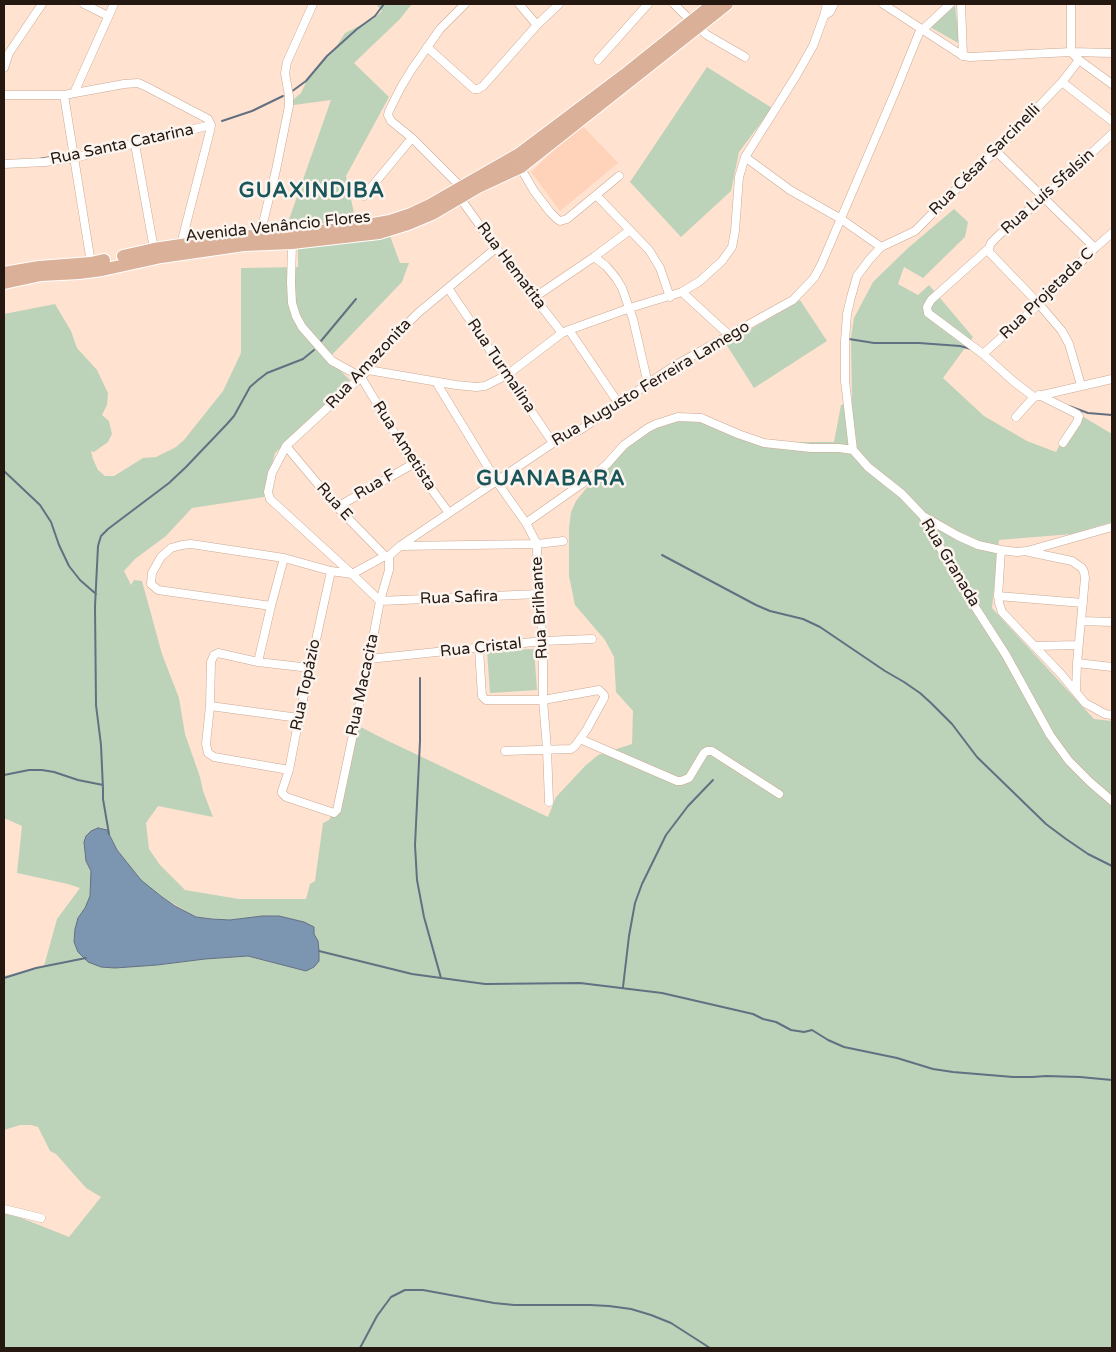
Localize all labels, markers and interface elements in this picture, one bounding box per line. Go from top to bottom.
street label: Rua César Sarcinelli [925,100,1045,220]
street label: Rua Santa Catarina [49,120,195,170]
street label: Rua Luís Sfalsin [997,145,1099,239]
district label: GUAXINDIBA [238,178,386,204]
street label: Avenida Venâncio Flores [185,208,371,246]
street label: Rua Hematita [472,219,550,313]
street label: Rua Projetada C [996,244,1098,344]
street label: Rua Amazonita [322,315,416,413]
street label: Rua Turmalina [462,315,540,417]
street label: Rua Augusto Ferreira Lamego [549,317,753,451]
street label: Rua Ametista [368,398,440,494]
street label: Rua F [351,466,399,504]
district label: GUANABARA [475,466,627,492]
street label: Rua E [312,479,356,525]
street label: Rua Granada [916,515,984,611]
street label: Rua Brilhante [528,556,552,660]
street label: Rua Safira [420,587,498,609]
street label: Rua Macacita [343,632,383,738]
street label: Rua Cristal [439,634,523,662]
street label: Rua Topázio [287,637,325,733]

